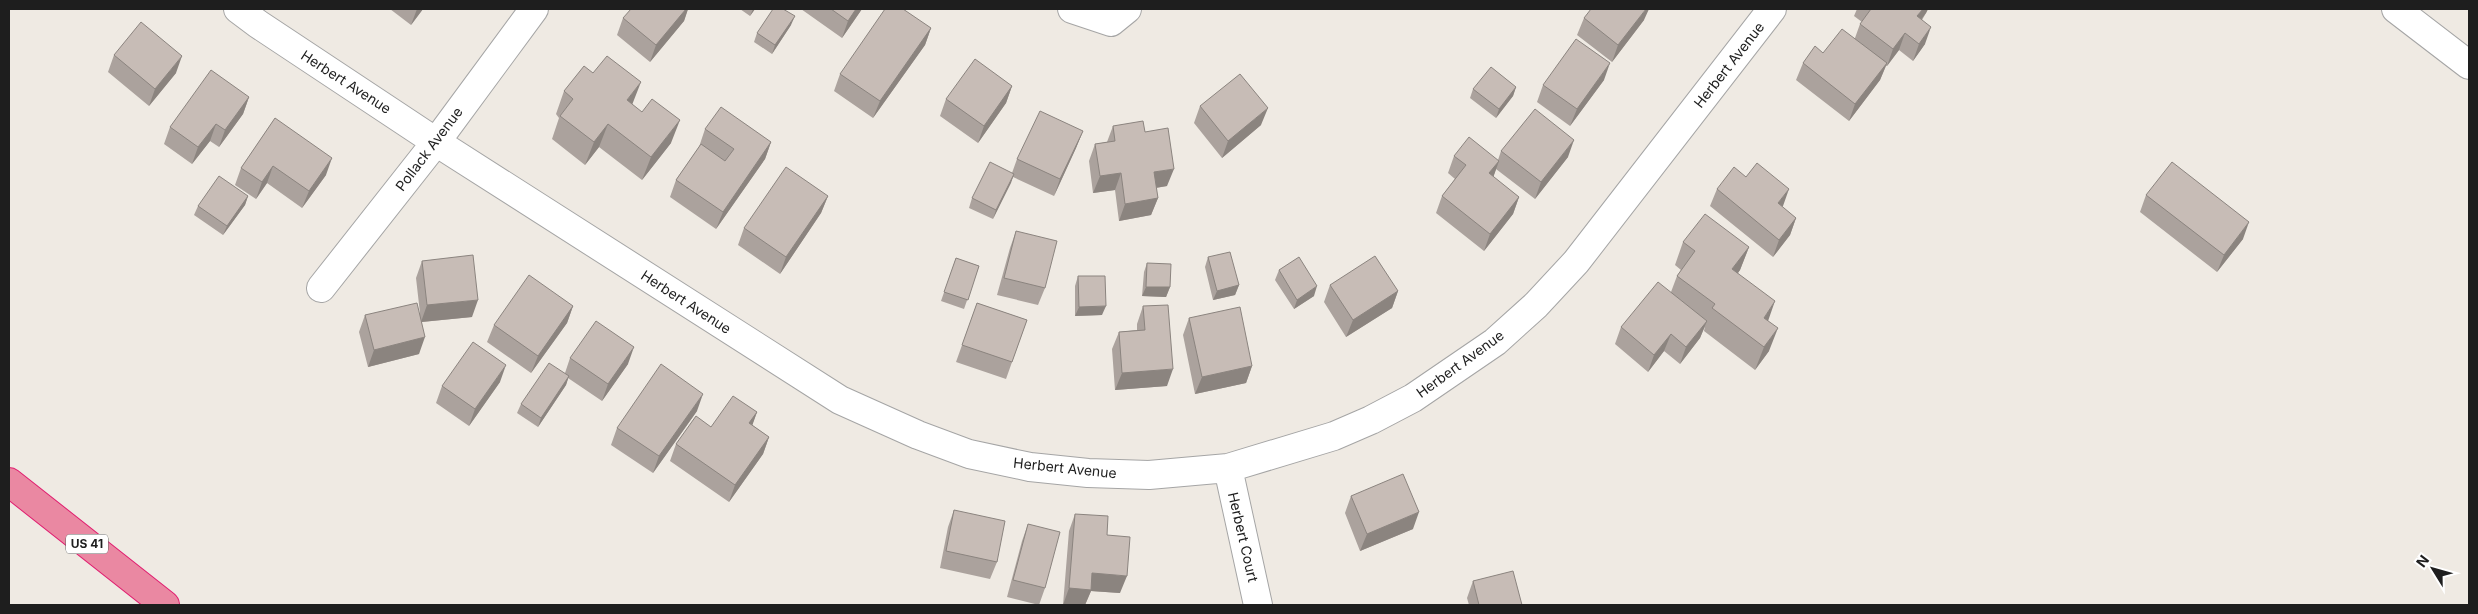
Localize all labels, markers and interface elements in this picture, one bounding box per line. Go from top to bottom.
street label: Herbert Avenue [1690,18,1767,111]
street label: Herbert Avenue [298,46,395,117]
street label: Pollack Avenue [392,103,466,194]
street label: Herbert Avenue [638,266,735,337]
street label: Herbert Avenue [1413,326,1507,401]
street label: Herbert Avenue [1012,454,1118,481]
street label: Herbert Court [1225,490,1262,584]
road number: US 41 [66,534,108,554]
north arrow [2408,544,2458,594]
text: N [2412,551,2432,570]

